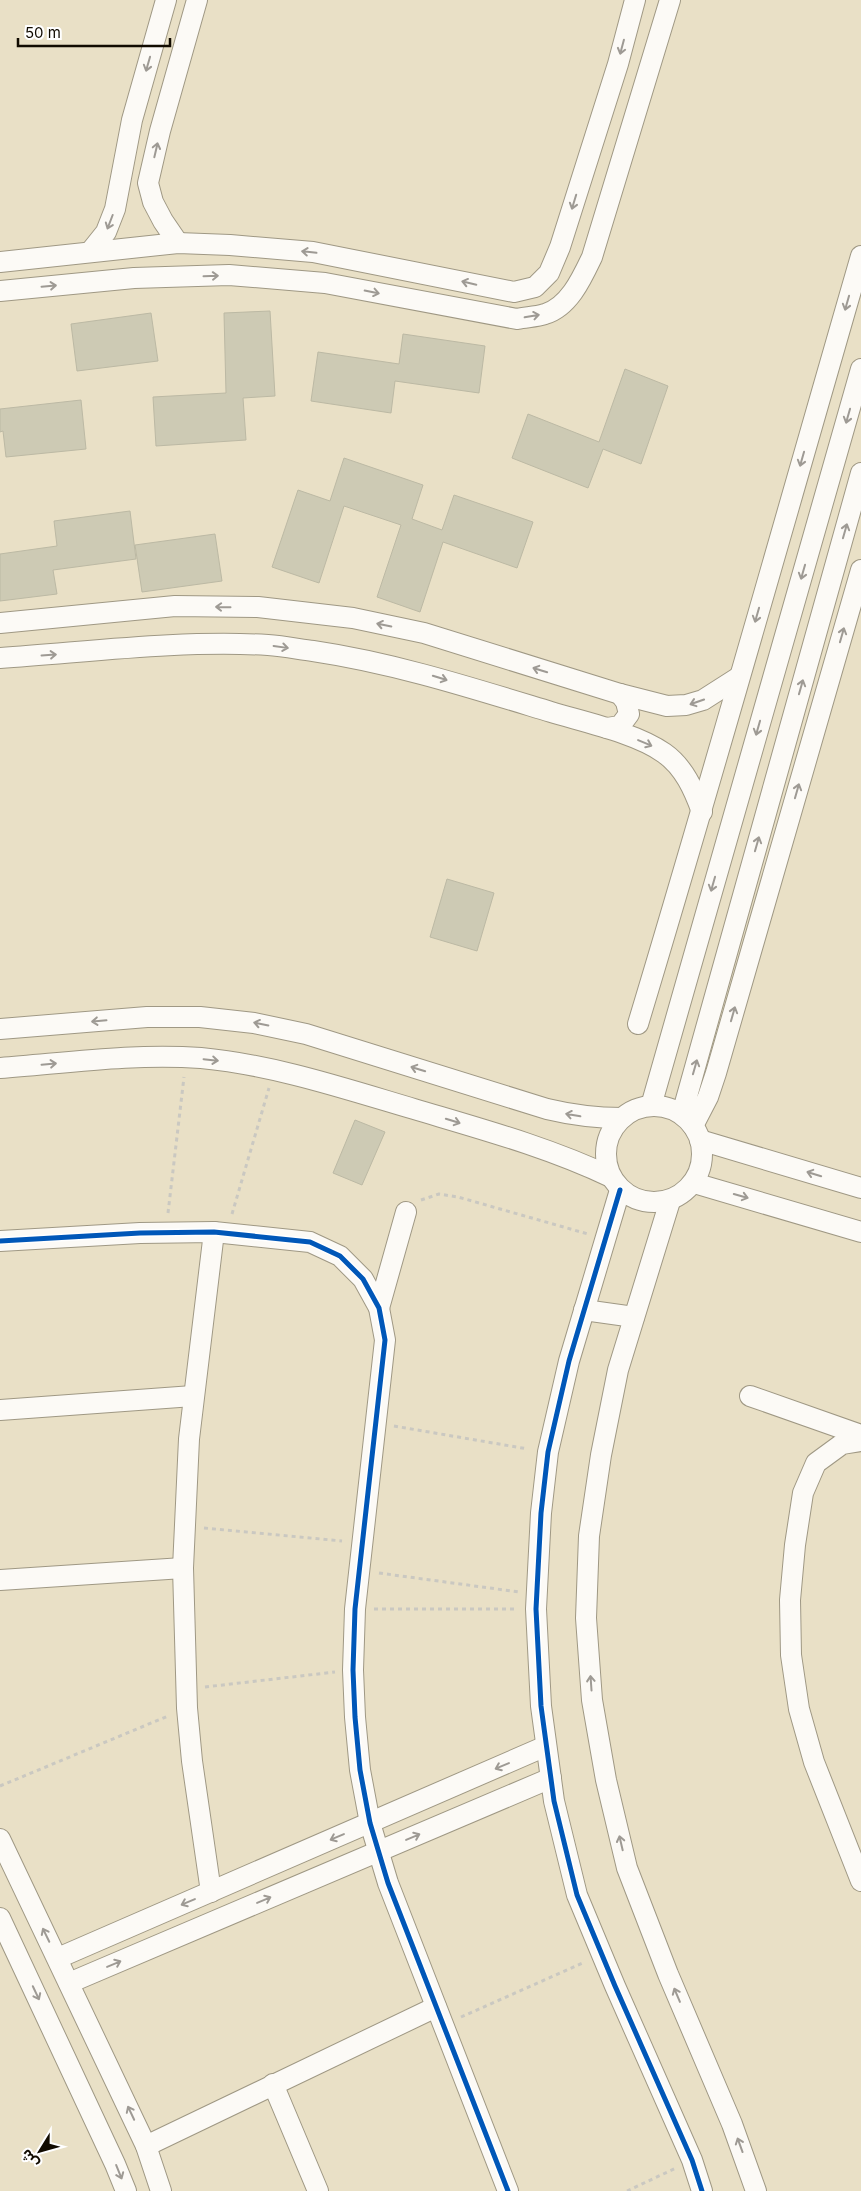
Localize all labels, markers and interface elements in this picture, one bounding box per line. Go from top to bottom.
scale bar [18,15,170,47]
text: 50 m [25,23,61,42]
one-way arrow [617,39,626,55]
one-way arrow [143,55,152,71]
one-way arrow [152,143,161,159]
one-way arrow [569,194,579,210]
one-way arrow [105,213,114,229]
one-way arrow [302,247,318,257]
one-way arrow [202,271,218,281]
one-way arrow [461,278,477,288]
one-way arrow [40,281,56,291]
one-way arrow [364,288,380,297]
one-way arrow [842,294,852,310]
one-way arrow [523,311,539,321]
one-way arrow [842,407,852,423]
one-way arrow [797,450,807,466]
one-way arrow [841,523,850,539]
one-way arrow [797,564,807,580]
one-way arrow [215,602,232,612]
one-way arrow [751,606,761,622]
one-way arrow [377,620,393,629]
one-way arrow [838,627,848,643]
one-way arrow [272,642,288,652]
one-way arrow [40,650,56,659]
one-way arrow [533,664,549,674]
one-way arrow [431,674,447,684]
one-way arrow [797,679,806,695]
one-way arrow [690,698,705,707]
one-way arrow [753,720,762,736]
one-way arrow [637,739,652,748]
one-way arrow [793,783,803,799]
one-way arrow [753,836,763,852]
one-way arrow [708,876,718,892]
one-way arrow [729,1007,739,1023]
one-way arrow [92,1016,108,1025]
one-way arrow [254,1019,270,1029]
one-way arrow [202,1055,218,1064]
one-way arrow [40,1060,56,1069]
one-way arrow [690,1060,700,1076]
one-way arrow [410,1063,426,1073]
one-way arrow [566,1110,582,1120]
one-way arrow [444,1116,460,1126]
one-way arrow [807,1168,823,1178]
one-way arrow [732,1192,748,1202]
one-way arrow [586,1676,595,1692]
one-way arrow [495,1761,510,1771]
one-way arrow [405,1831,420,1841]
one-way arrow [330,1833,345,1843]
one-way arrow [616,1835,625,1851]
one-way arrow [256,1895,271,1905]
one-way arrow [181,1898,196,1908]
one-way arrow [41,1928,50,1943]
one-way arrow [106,1958,121,1968]
one-way arrow [31,1985,41,2000]
one-way arrow [671,1988,681,2003]
one-way arrow [126,2106,135,2121]
north arrow [15,2126,65,2176]
one-way arrow [735,2138,744,2153]
text: ش [17,2146,42,2172]
one-way arrow [115,2164,124,2180]

